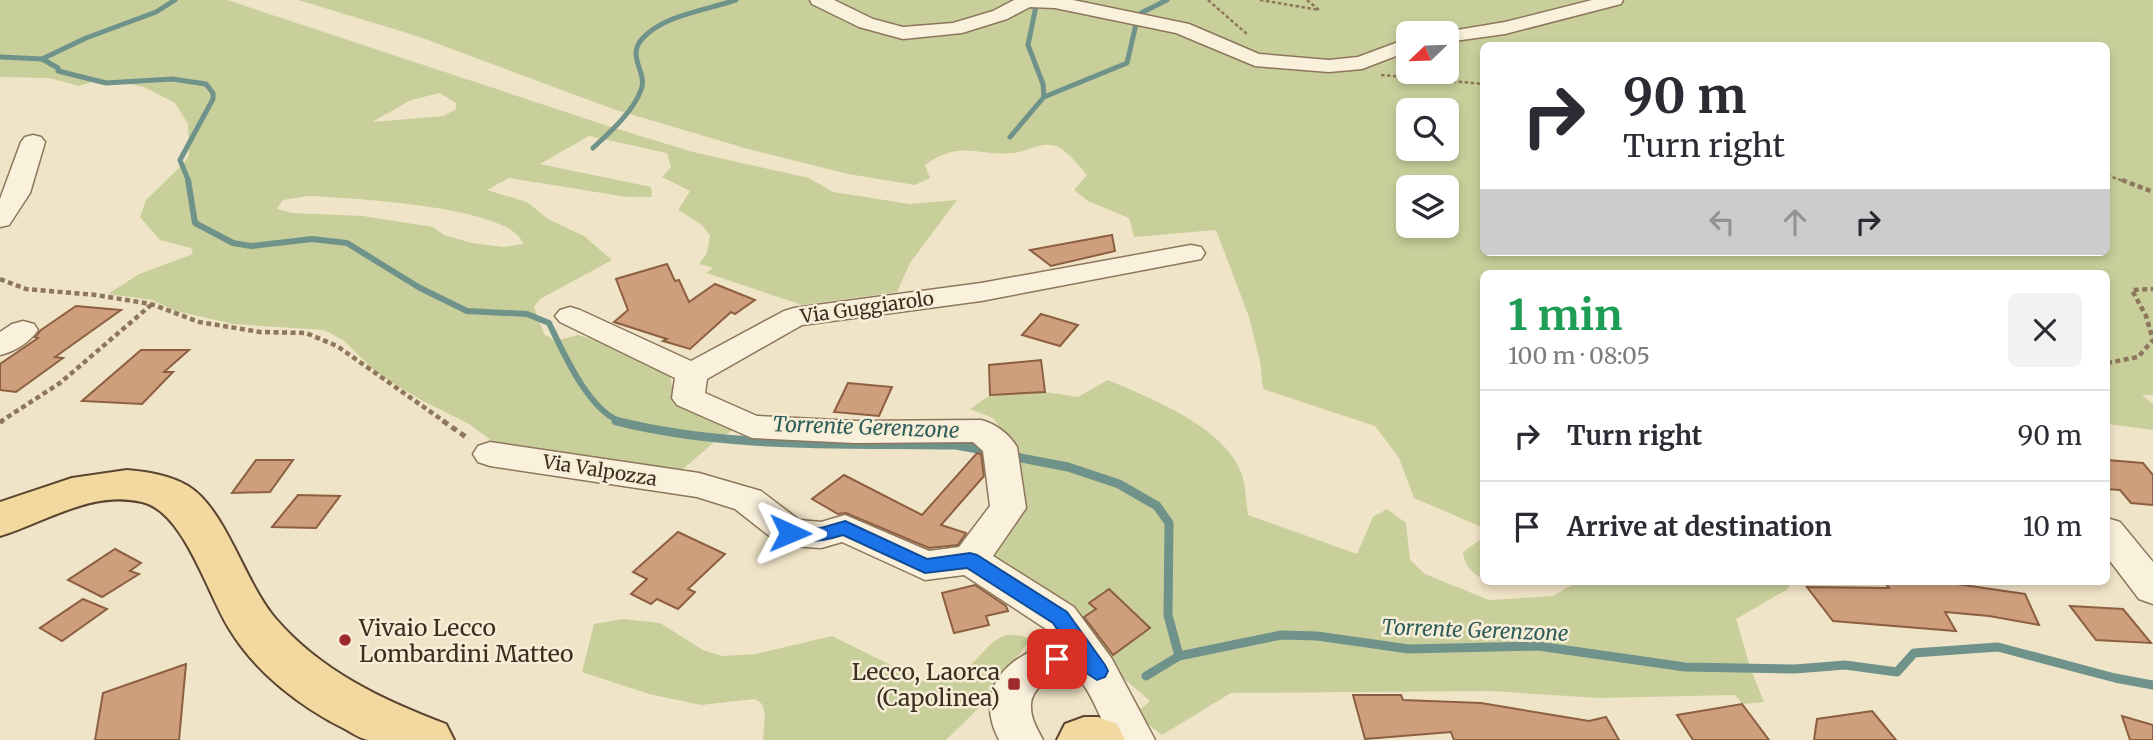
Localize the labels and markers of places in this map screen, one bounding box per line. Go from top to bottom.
place label: Vivaio Lecco Lombardini Matteo [358,613,573,668]
pin [1027,629,1087,689]
marker: Vivaio Lecco Lombardini Matteo [337,632,353,648]
place label: Lecco, Laorca (Capolinea) [852,657,1000,712]
marker: Lecco, Laorca (Capolinea) [1006,676,1022,692]

